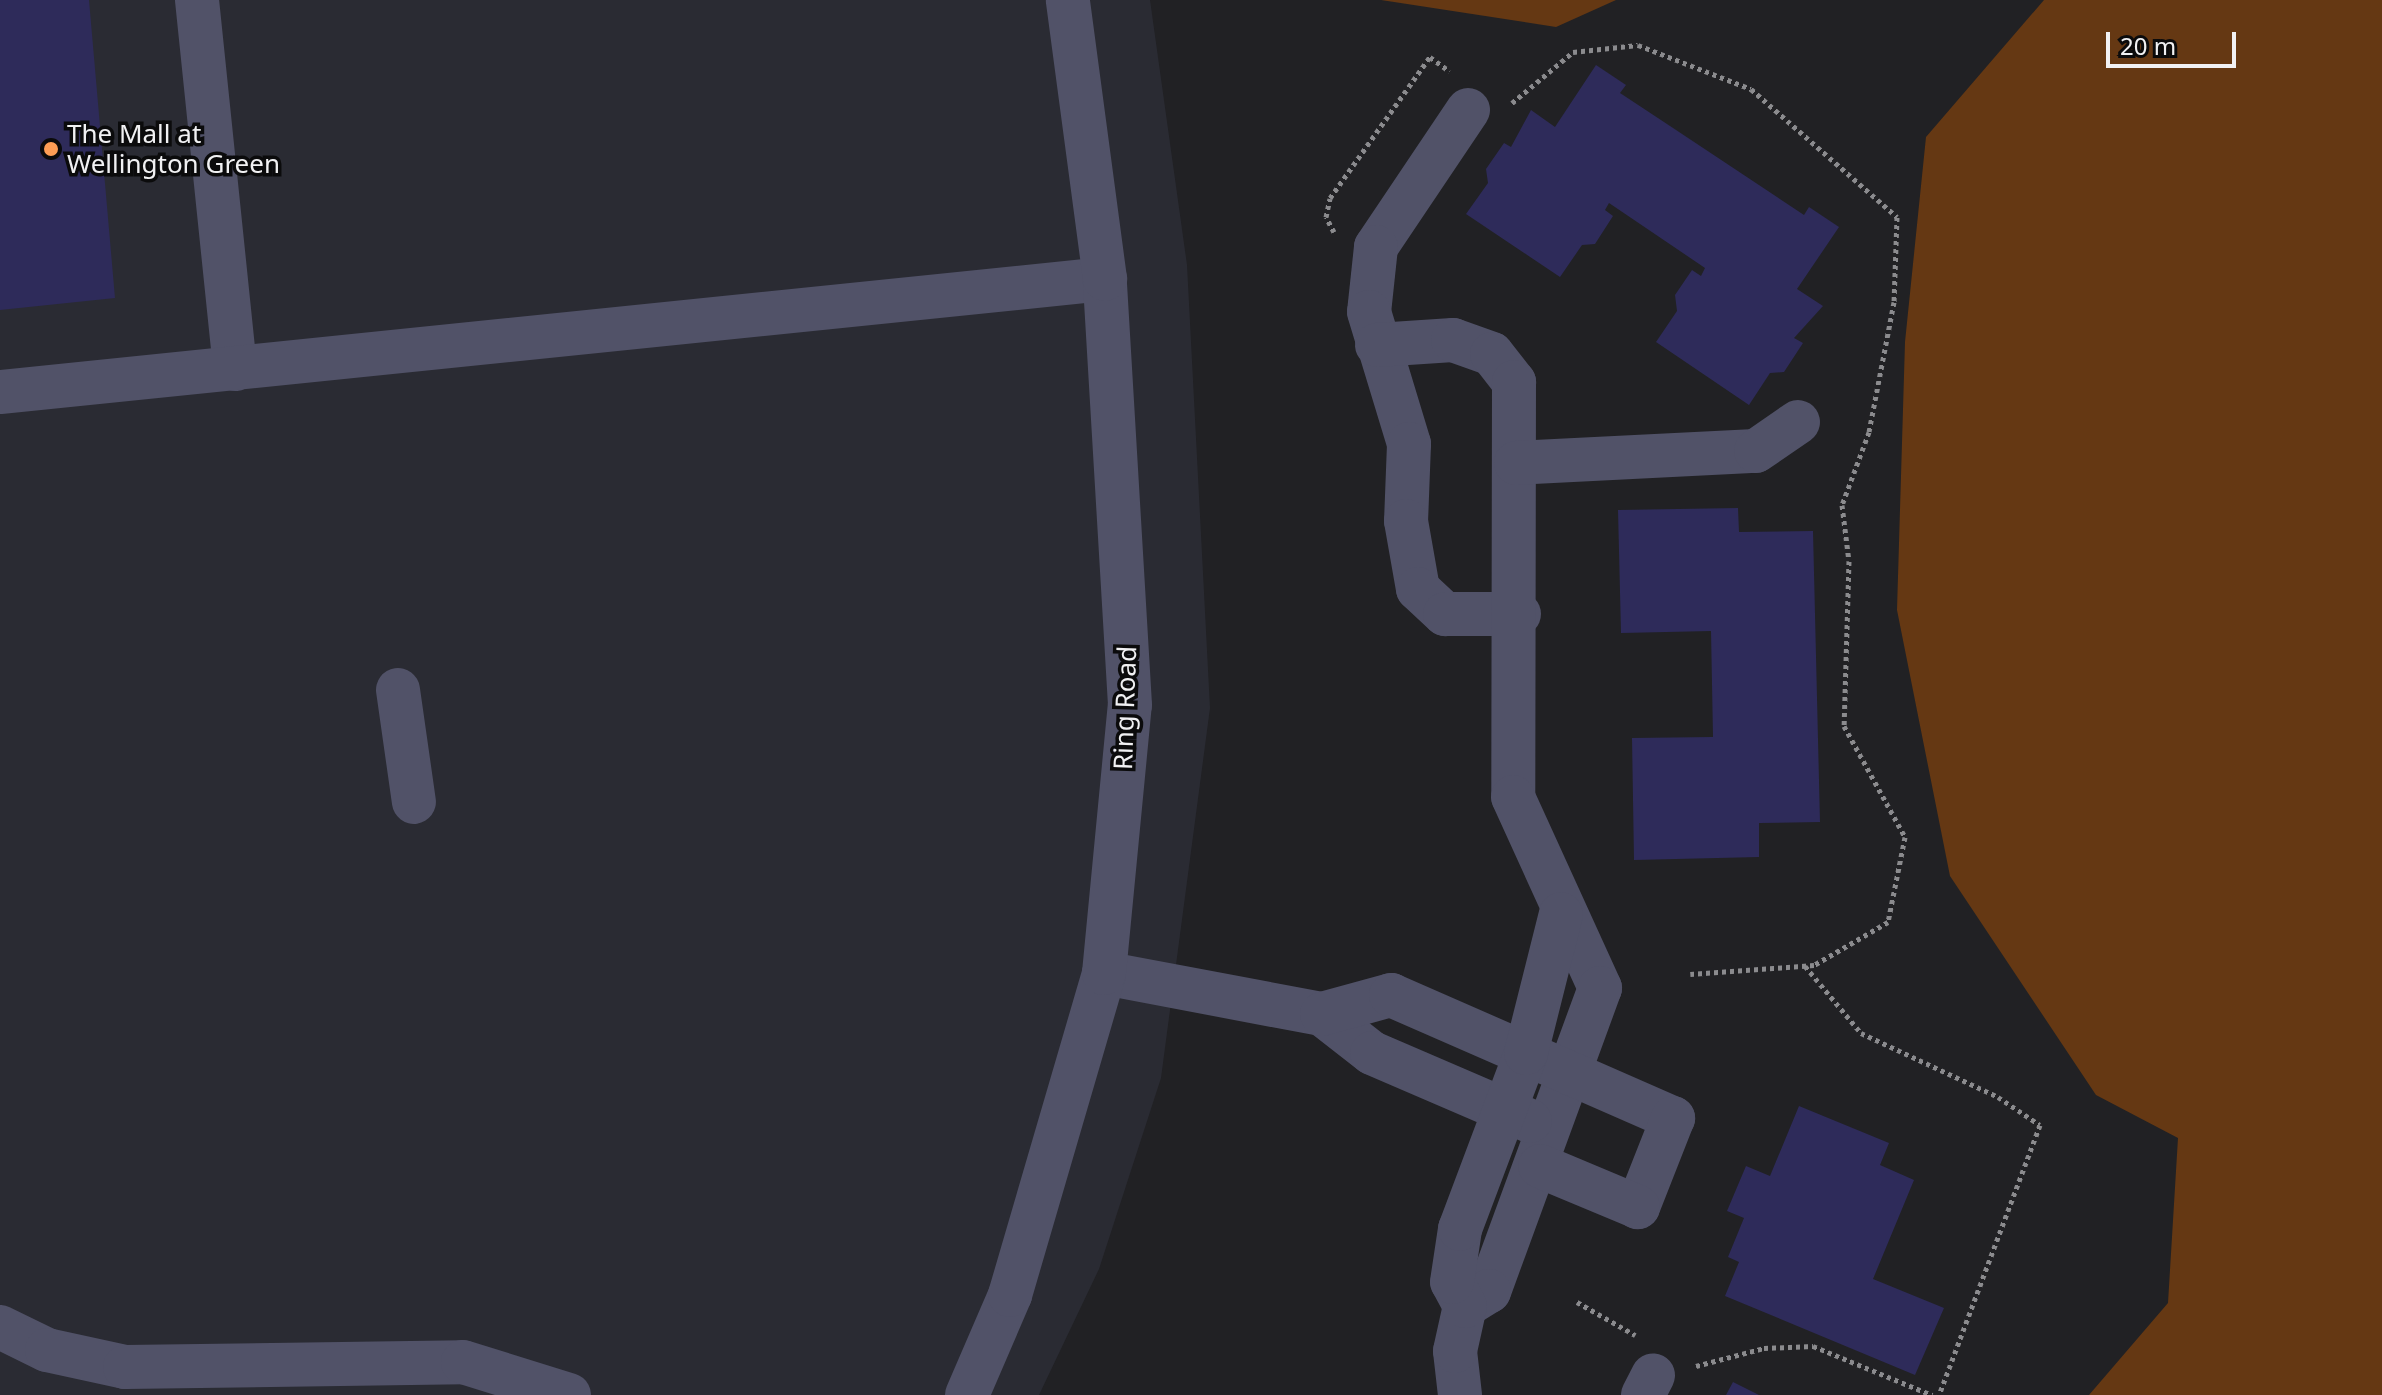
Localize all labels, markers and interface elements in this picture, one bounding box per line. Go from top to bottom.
scale bar [2110,16,2240,66]
text: 20 m [2120,29,2176,62]
place label: The Mall at Wellington Green [67,118,280,180]
marker: The Mall at Wellington Green [42,140,60,158]
street label: Ring Road [1107,645,1143,771]

